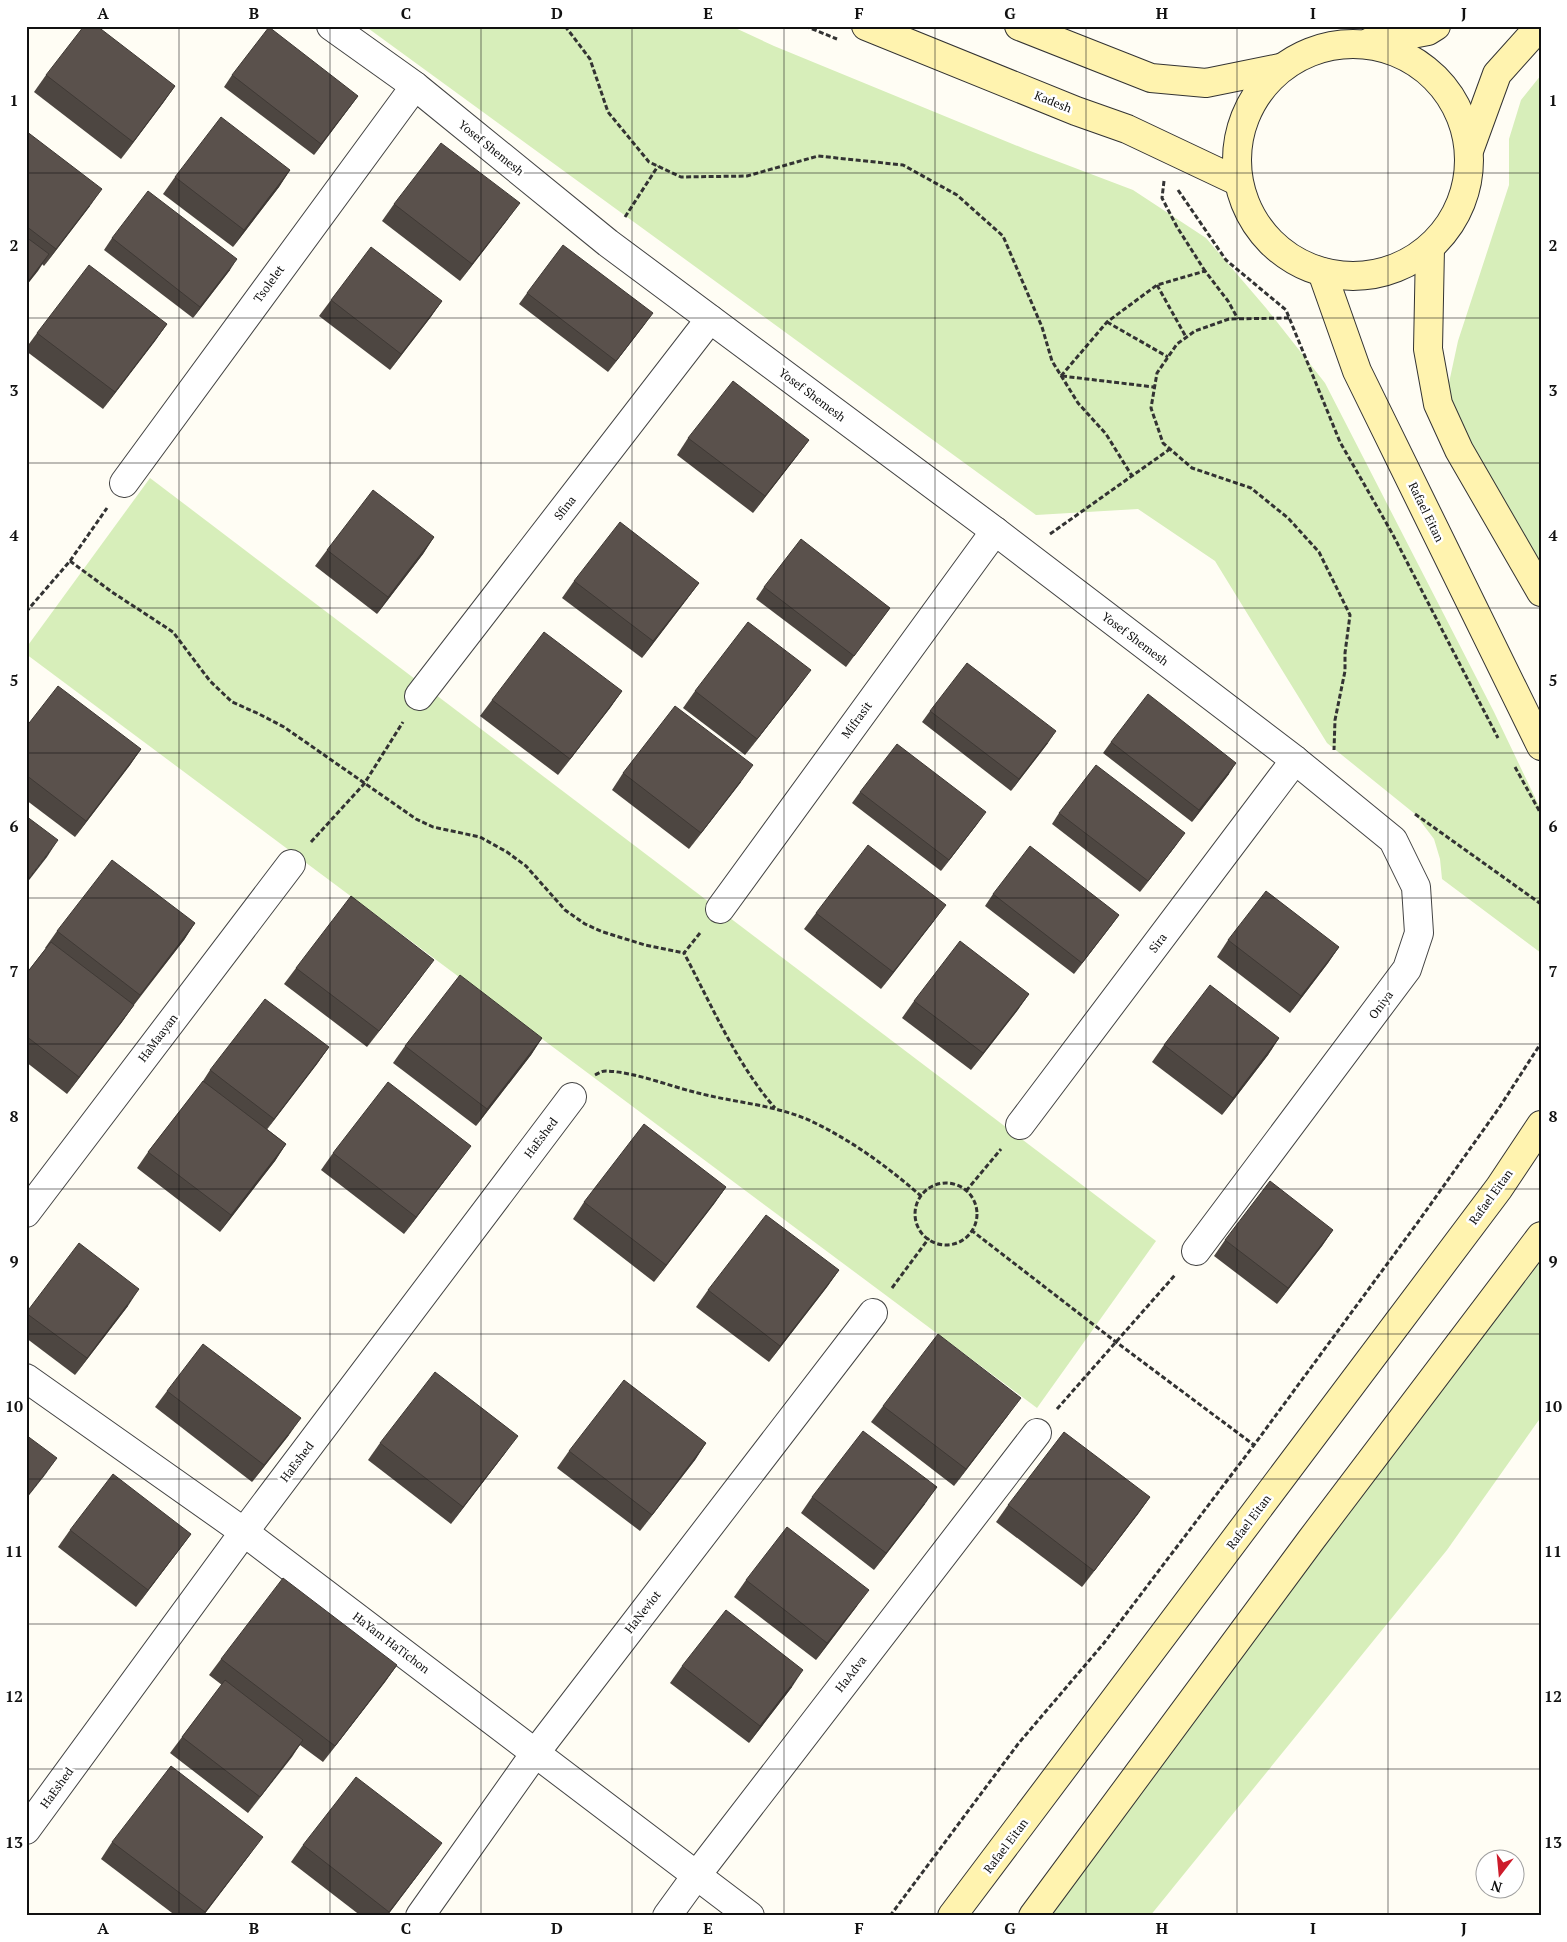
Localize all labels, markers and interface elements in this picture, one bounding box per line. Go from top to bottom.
text: A [97,2,109,24]
text: B [249,2,259,24]
text: C [401,2,411,24]
text: D [551,2,563,24]
text: E [703,2,713,24]
text: F [854,2,864,24]
text: G [1004,2,1016,24]
text: H [1156,2,1168,24]
text: I [1310,2,1316,24]
text: J [1461,2,1467,24]
street label: Kadesh [1032,87,1074,116]
text: 1 [9,89,19,111]
text: 1 [1548,89,1558,111]
street label: Yosef Shemesh [456,117,527,179]
text: 2 [9,234,19,256]
text: 2 [1548,234,1558,256]
street label: Tsolelet [250,262,288,305]
street label: Yosef Shemesh [776,365,849,425]
text: 3 [9,379,19,401]
text: 3 [1548,379,1558,401]
street label: Rafael Eitan [1406,479,1447,544]
street label: Sfina [550,493,579,523]
text: 4 [9,524,19,546]
text: 4 [1548,524,1558,546]
street label: Yosef Shemesh [1099,609,1172,669]
text: 5 [9,669,19,691]
text: 5 [1548,669,1558,691]
street label: Mifrasit [838,698,875,741]
text: 6 [9,815,19,837]
text: 6 [1548,815,1558,837]
street label: Sira [1145,930,1170,955]
text: 7 [9,960,19,982]
text: 7 [1548,960,1558,982]
street label: Oniya [1365,988,1396,1022]
street label: HaMaayan [135,1011,181,1065]
text: 8 [9,1105,19,1127]
text: 8 [1548,1105,1558,1127]
street label: HaEshed [521,1114,561,1161]
street label: Rafael Eitan [1466,1166,1516,1227]
text: 9 [9,1250,19,1272]
text: 9 [1548,1250,1558,1272]
text: 10 [5,1395,23,1417]
text: 10 [1544,1395,1562,1417]
street label: HaEshed [277,1438,317,1485]
street label: Rafael Eitan [1223,1491,1274,1552]
text: 11 [5,1540,23,1562]
text: 11 [1544,1540,1562,1562]
street label: HaNeviot [621,1587,664,1636]
street label: HaYam HaTichon [350,1609,433,1676]
street label: HaAdva [832,1653,869,1695]
text: 12 [5,1685,23,1707]
text: 12 [1544,1685,1562,1707]
street label: HaEshed [37,1764,77,1811]
street label: Rafael Eitan [980,1815,1031,1876]
text: 13 [5,1831,23,1853]
text: 13 [1544,1831,1562,1853]
north arrow [1474,1850,1524,1900]
text: N [1488,1876,1504,1898]
text: A [97,1917,109,1939]
text: B [249,1917,259,1939]
text: C [401,1917,411,1939]
text: D [551,1917,563,1939]
text: E [703,1917,713,1939]
text: F [854,1917,864,1939]
text: G [1004,1917,1016,1939]
text: H [1156,1917,1168,1939]
text: I [1310,1917,1316,1939]
text: J [1461,1917,1467,1939]

